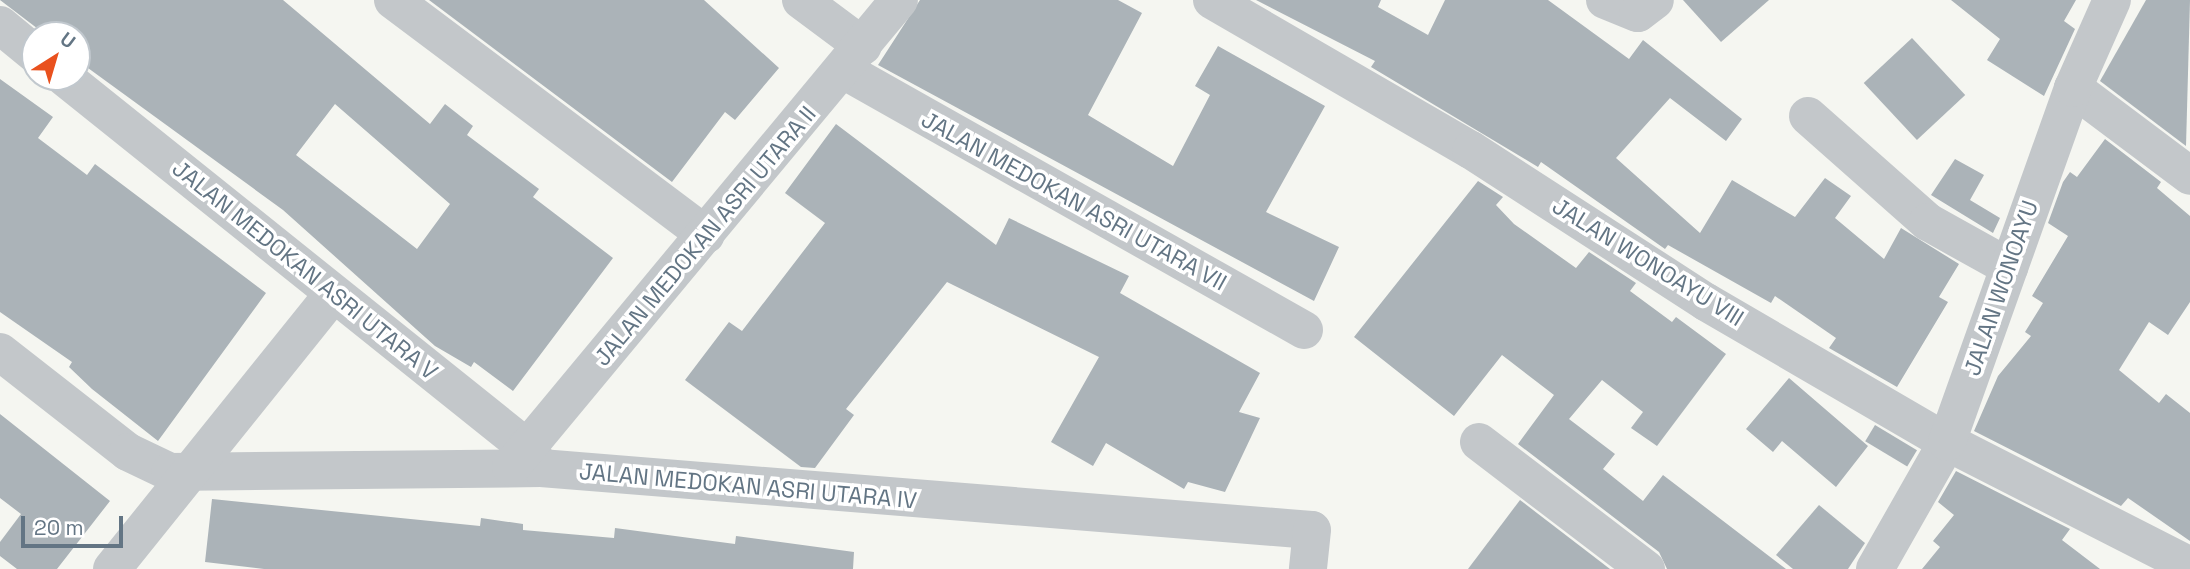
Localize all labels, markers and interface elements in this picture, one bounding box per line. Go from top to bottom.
north arrow [21,21,91,91]
text: U [55,27,80,54]
street label: JALAN MEDOKAN ASRI UTARA II [588,100,822,372]
street label: JALAN MEDOKAN ASRI UTARA VII [916,105,1232,297]
street label: JALAN MEDOKAN ASRI UTARA V [166,154,444,386]
street label: JALAN WONOAYU VIII [1547,192,1749,332]
street label: JALAN WONOAYU [1958,197,2044,379]
street label: JALAN MEDOKAN ASRI UTARA IV [578,457,918,515]
scale bar [24,503,126,546]
text: 20 m [34,514,84,541]

